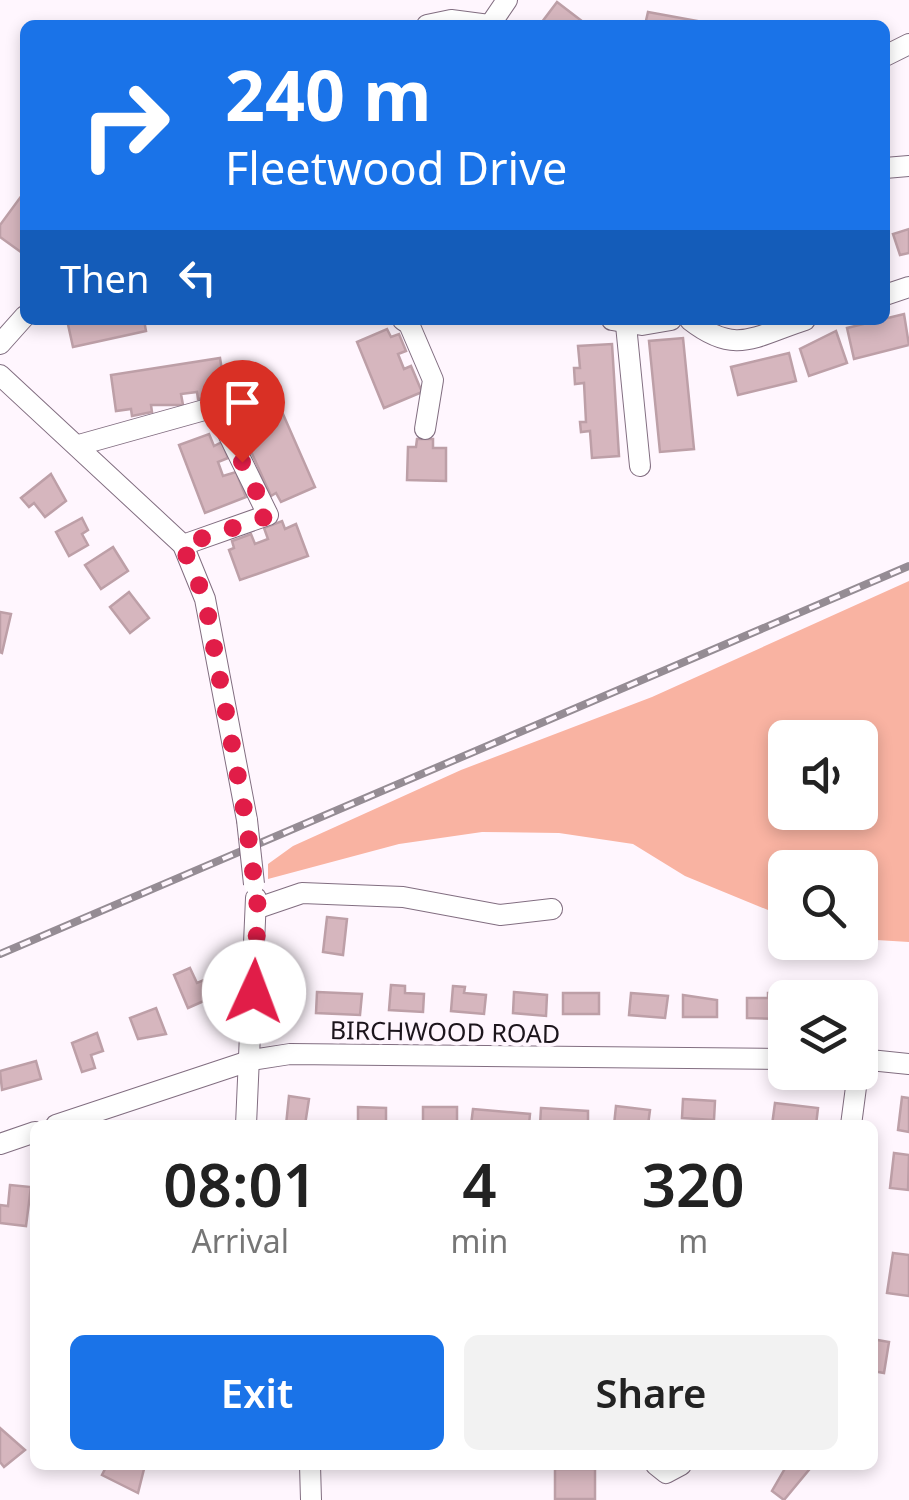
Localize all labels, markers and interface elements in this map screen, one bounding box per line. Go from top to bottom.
text: 240 m [225,46,432,142]
icon: right [60,60,190,190]
text: Fleetwood Drive [225,137,567,198]
icon: left [170,250,225,305]
text: Then [60,252,150,304]
pin [200,360,285,463]
icon: arrive [215,375,270,430]
map controls [768,720,878,1090]
button: sound [768,720,878,830]
button: search [768,850,878,960]
position arrow [202,940,306,1044]
button: layers [768,980,878,1090]
street label: BIRCHWOOD ROAD [330,1012,560,1050]
text: 08:01 [163,1143,317,1225]
text: 4 [462,1143,497,1225]
text: 320 [642,1143,745,1225]
text: Arrival [191,1219,289,1262]
text: min [450,1219,508,1262]
text: m [678,1219,708,1262]
button: Exit [70,1335,444,1450]
button: Share [464,1335,838,1450]

